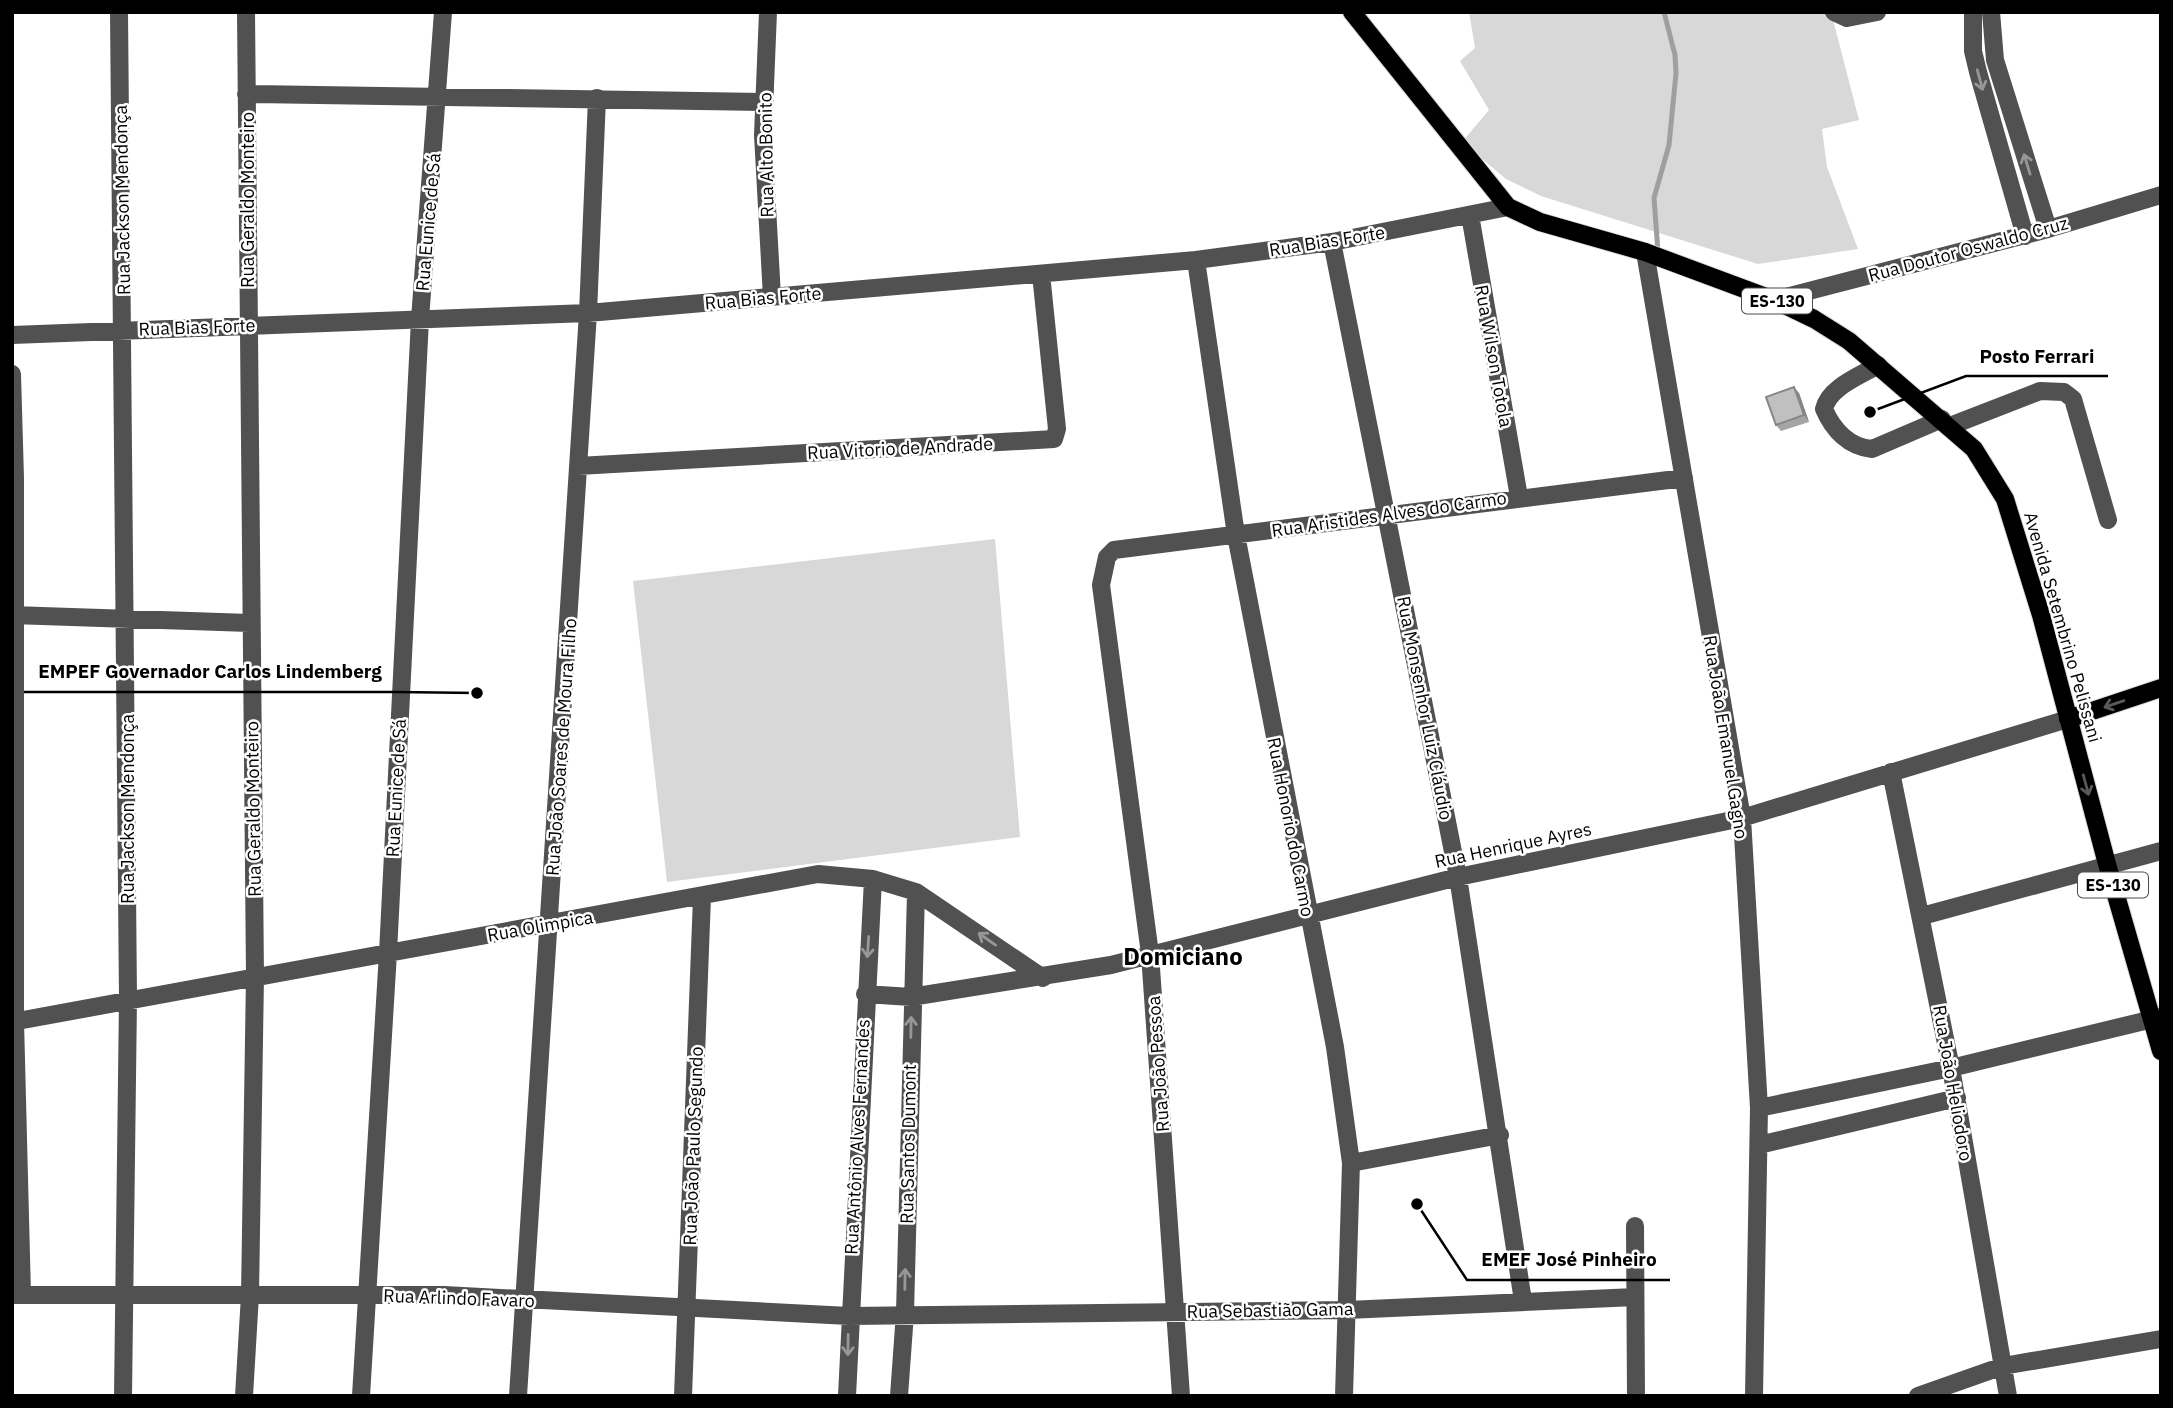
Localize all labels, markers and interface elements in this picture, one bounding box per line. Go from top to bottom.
one-way arrow [1974,68,1987,91]
street label: Rua Alto Bonito [753,92,779,218]
street label: Rua Jackson Mendonça [109,104,135,295]
street label: Rua Geraldo Monteiro [236,112,259,288]
street label: Rua Eunice de Sá [410,151,446,292]
one-way arrow [2020,153,2033,175]
street label: Rua Doutor Oswaldo Cruz [1866,211,2070,287]
street label: Rua Bias Forte [1267,220,1387,262]
street label: Rua Bias Forte [704,281,822,315]
street label: Rua Wilson Totola [1470,283,1518,429]
road number: ES-130 [1742,288,1812,314]
street label: Rua Bias Forte [138,313,256,341]
callout: Posto Ferrari [1966,336,2108,376]
text: Posto Ferrari [1980,344,2094,368]
street label: Rua Vitorio de Andrade [806,432,994,464]
street label: Rua Aristides Alves do Carmo [1270,486,1508,542]
street label: Avenida Setembrino Pelissani [2019,509,2107,745]
street label: Rua Monsenhor Luiz Cláudio [1392,594,1458,822]
street label: Rua João Soares de Moura Filho [541,618,581,876]
street label: Rua João Emanuel Gagno [1699,633,1753,841]
callout: EMPEF Governador Carlos Lindemberg [24,652,396,692]
text: EMPEF Governador Carlos Lindemberg [38,659,382,683]
one-way arrow [2104,699,2126,711]
street label: Rua Jackson Mendonça [116,714,139,904]
street label: Rua Eunice de Sá [381,718,411,858]
street label: Rua Geraldo Monteiro [240,721,266,897]
street label: Rua Honorio do Carmo [1262,735,1320,919]
one-way arrow [2080,774,2093,796]
street label: Rua Henrique Ayres [1432,817,1594,873]
road number: ES-130 [2078,872,2148,898]
street label: Rua Olimpica [485,905,595,947]
one-way arrow [978,932,997,946]
one-way arrow [861,935,874,958]
district label: Domiciano [1123,940,1243,972]
street label: Rua João Pessoa [1142,995,1174,1133]
street label: Rua João Heliodoro [1928,1003,1978,1163]
one-way arrow [904,1015,918,1038]
street label: Rua Antônio Alves Fernandes [839,1019,875,1255]
street label: Rua João Paulo Segundo [678,1046,708,1246]
street label: Rua Santos Dumont [895,1064,921,1224]
callout: EMEF José Pinheiro [1467,1240,1670,1280]
text: EMEF José Pinheiro [1481,1247,1657,1271]
one-way arrow [899,1267,912,1290]
street label: Rua Arlindo Favaro [383,1284,535,1312]
street label: Rua Sebastião Gama [1186,1297,1354,1323]
one-way arrow [841,1334,855,1357]

